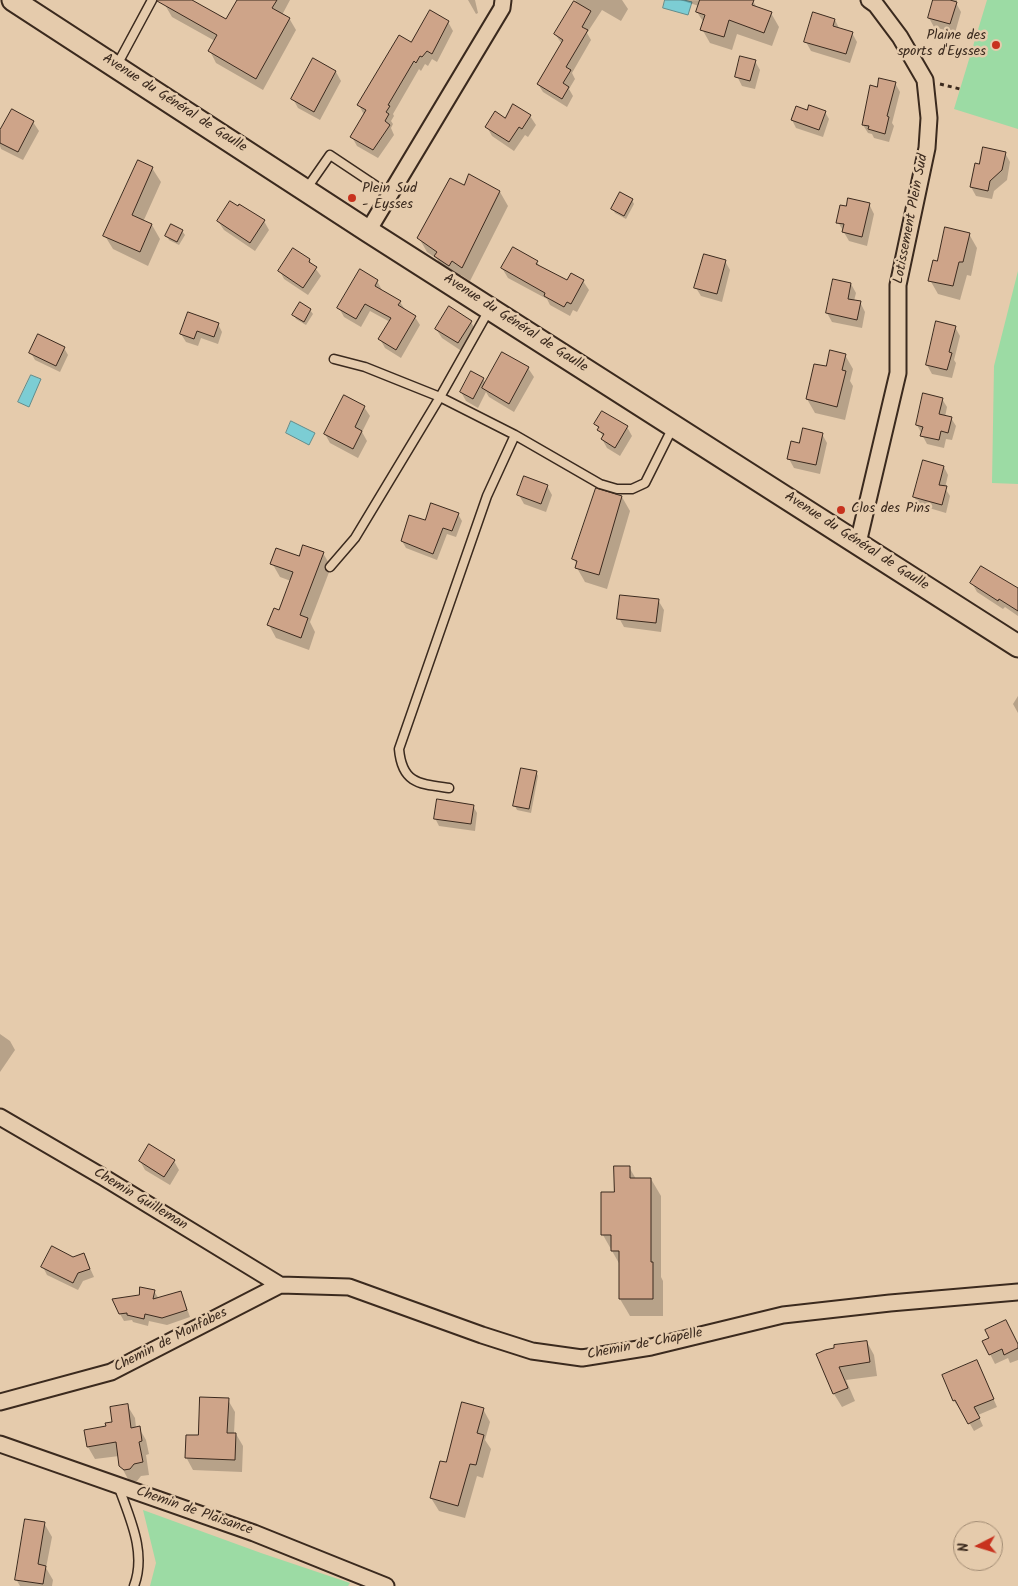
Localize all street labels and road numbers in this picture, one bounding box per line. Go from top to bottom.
street label: Avenue du Général de Gaulle [99,51,249,157]
street label: Lotissement Plein Sud [891,153,933,285]
street label: Avenue du Général de Gaulle [440,271,590,377]
street label: Avenue du Général de Gaulle [781,489,931,595]
street label: Chemin Guilleman [90,1165,190,1235]
street label: Chemin de Monfabes [112,1305,230,1377]
street label: Chemin de Chapelle [586,1326,704,1364]
street label: Chemin de Plaisance [134,1484,254,1540]

